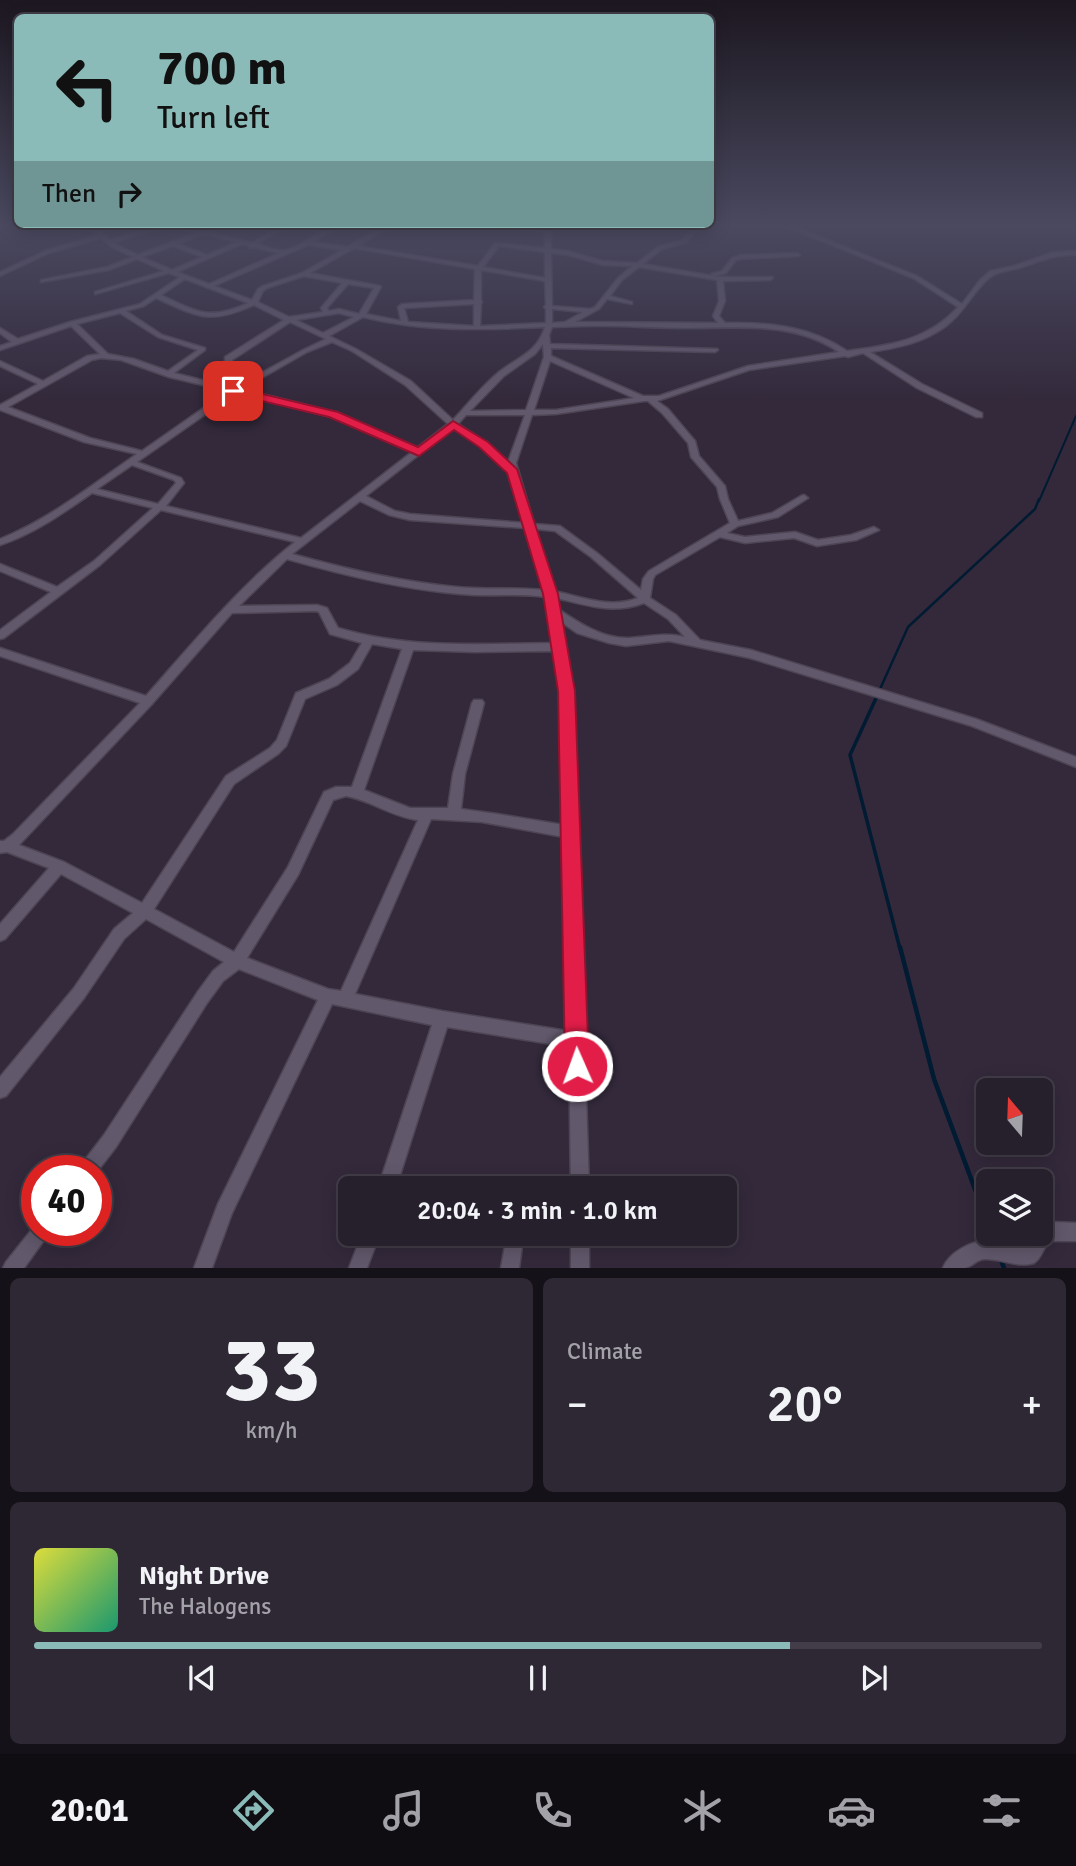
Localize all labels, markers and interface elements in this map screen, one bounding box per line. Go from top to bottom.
text: 700 m [157,38,287,98]
icon: left [42,42,133,133]
text: Turn left [157,98,270,137]
icon: right [110,175,148,213]
text: Then [42,178,96,210]
pin [203,361,263,421]
icon: arrive [214,372,252,410]
position arrow [540,1029,614,1103]
north arrow [976,1078,1054,1155]
map controls [976,1078,1053,1246]
speed limit sign: 40 [21,1155,112,1246]
button: layers [976,1169,1053,1246]
text: 20:04 · 3 min · 1.0 km [417,1195,658,1227]
text: 33 [222,1314,321,1427]
text: Climate [567,1337,643,1366]
text: 20° [766,1372,843,1436]
text: − [567,1381,588,1428]
text: + [1021,1381,1042,1428]
text: km/h [245,1416,298,1445]
text: Night Drive [139,1560,269,1592]
text: The Halogens [139,1592,271,1621]
icon: previous [183,1659,221,1697]
icon: pause [519,1659,557,1697]
icon: next [855,1659,893,1697]
icon: directions [229,1786,278,1835]
icon: music [379,1786,428,1835]
icon: phone [528,1786,577,1835]
icon: climate [678,1786,727,1835]
icon: car [827,1786,876,1835]
icon: filters [977,1786,1026,1835]
text: 20:01 [50,1791,129,1830]

